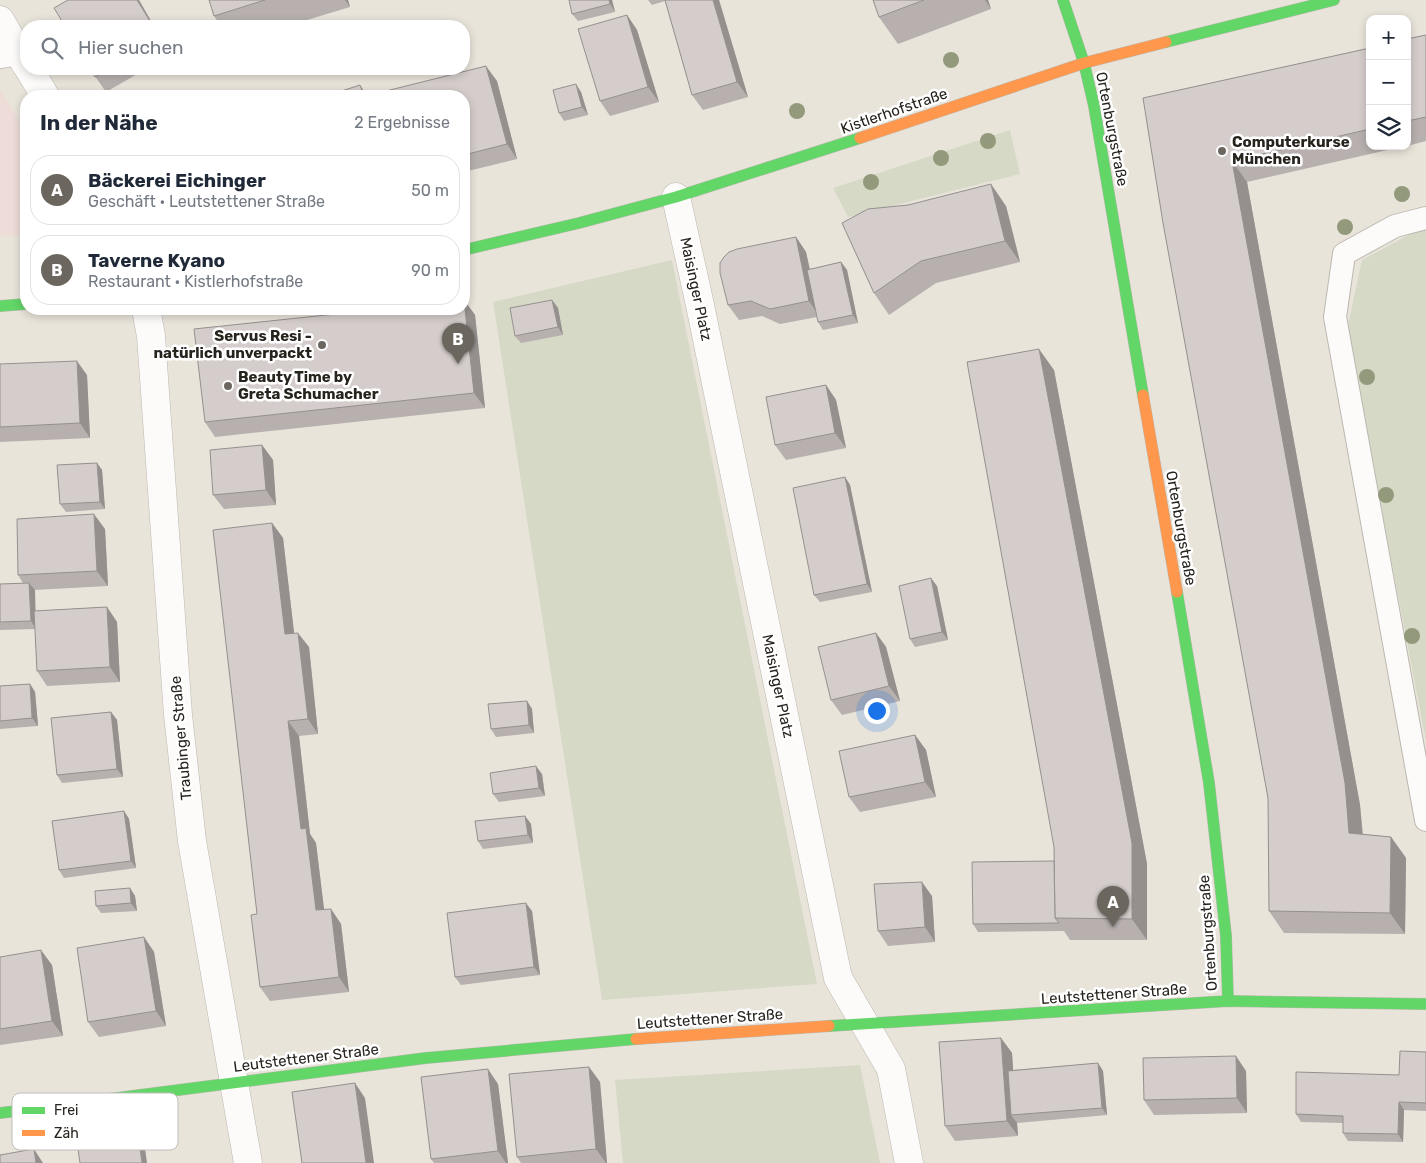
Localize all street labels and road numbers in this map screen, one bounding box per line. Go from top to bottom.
street label: Ortenburgstraße [1092,70,1132,188]
street label: Kistlerhofstraße [838,84,950,138]
street label: Maisinger Platz [676,235,716,343]
street label: Ortenburgstraße [1162,469,1200,587]
street label: Maisinger Platz [758,632,798,740]
street label: Traubinger Straße [167,675,195,801]
street label: Ortenburgstraße [1195,874,1221,992]
street label: Leutstettener Straße [1040,980,1188,1008]
street label: Leutstettener Straße [636,1005,784,1033]
street label: Leutstettener Straße [232,1040,380,1076]

